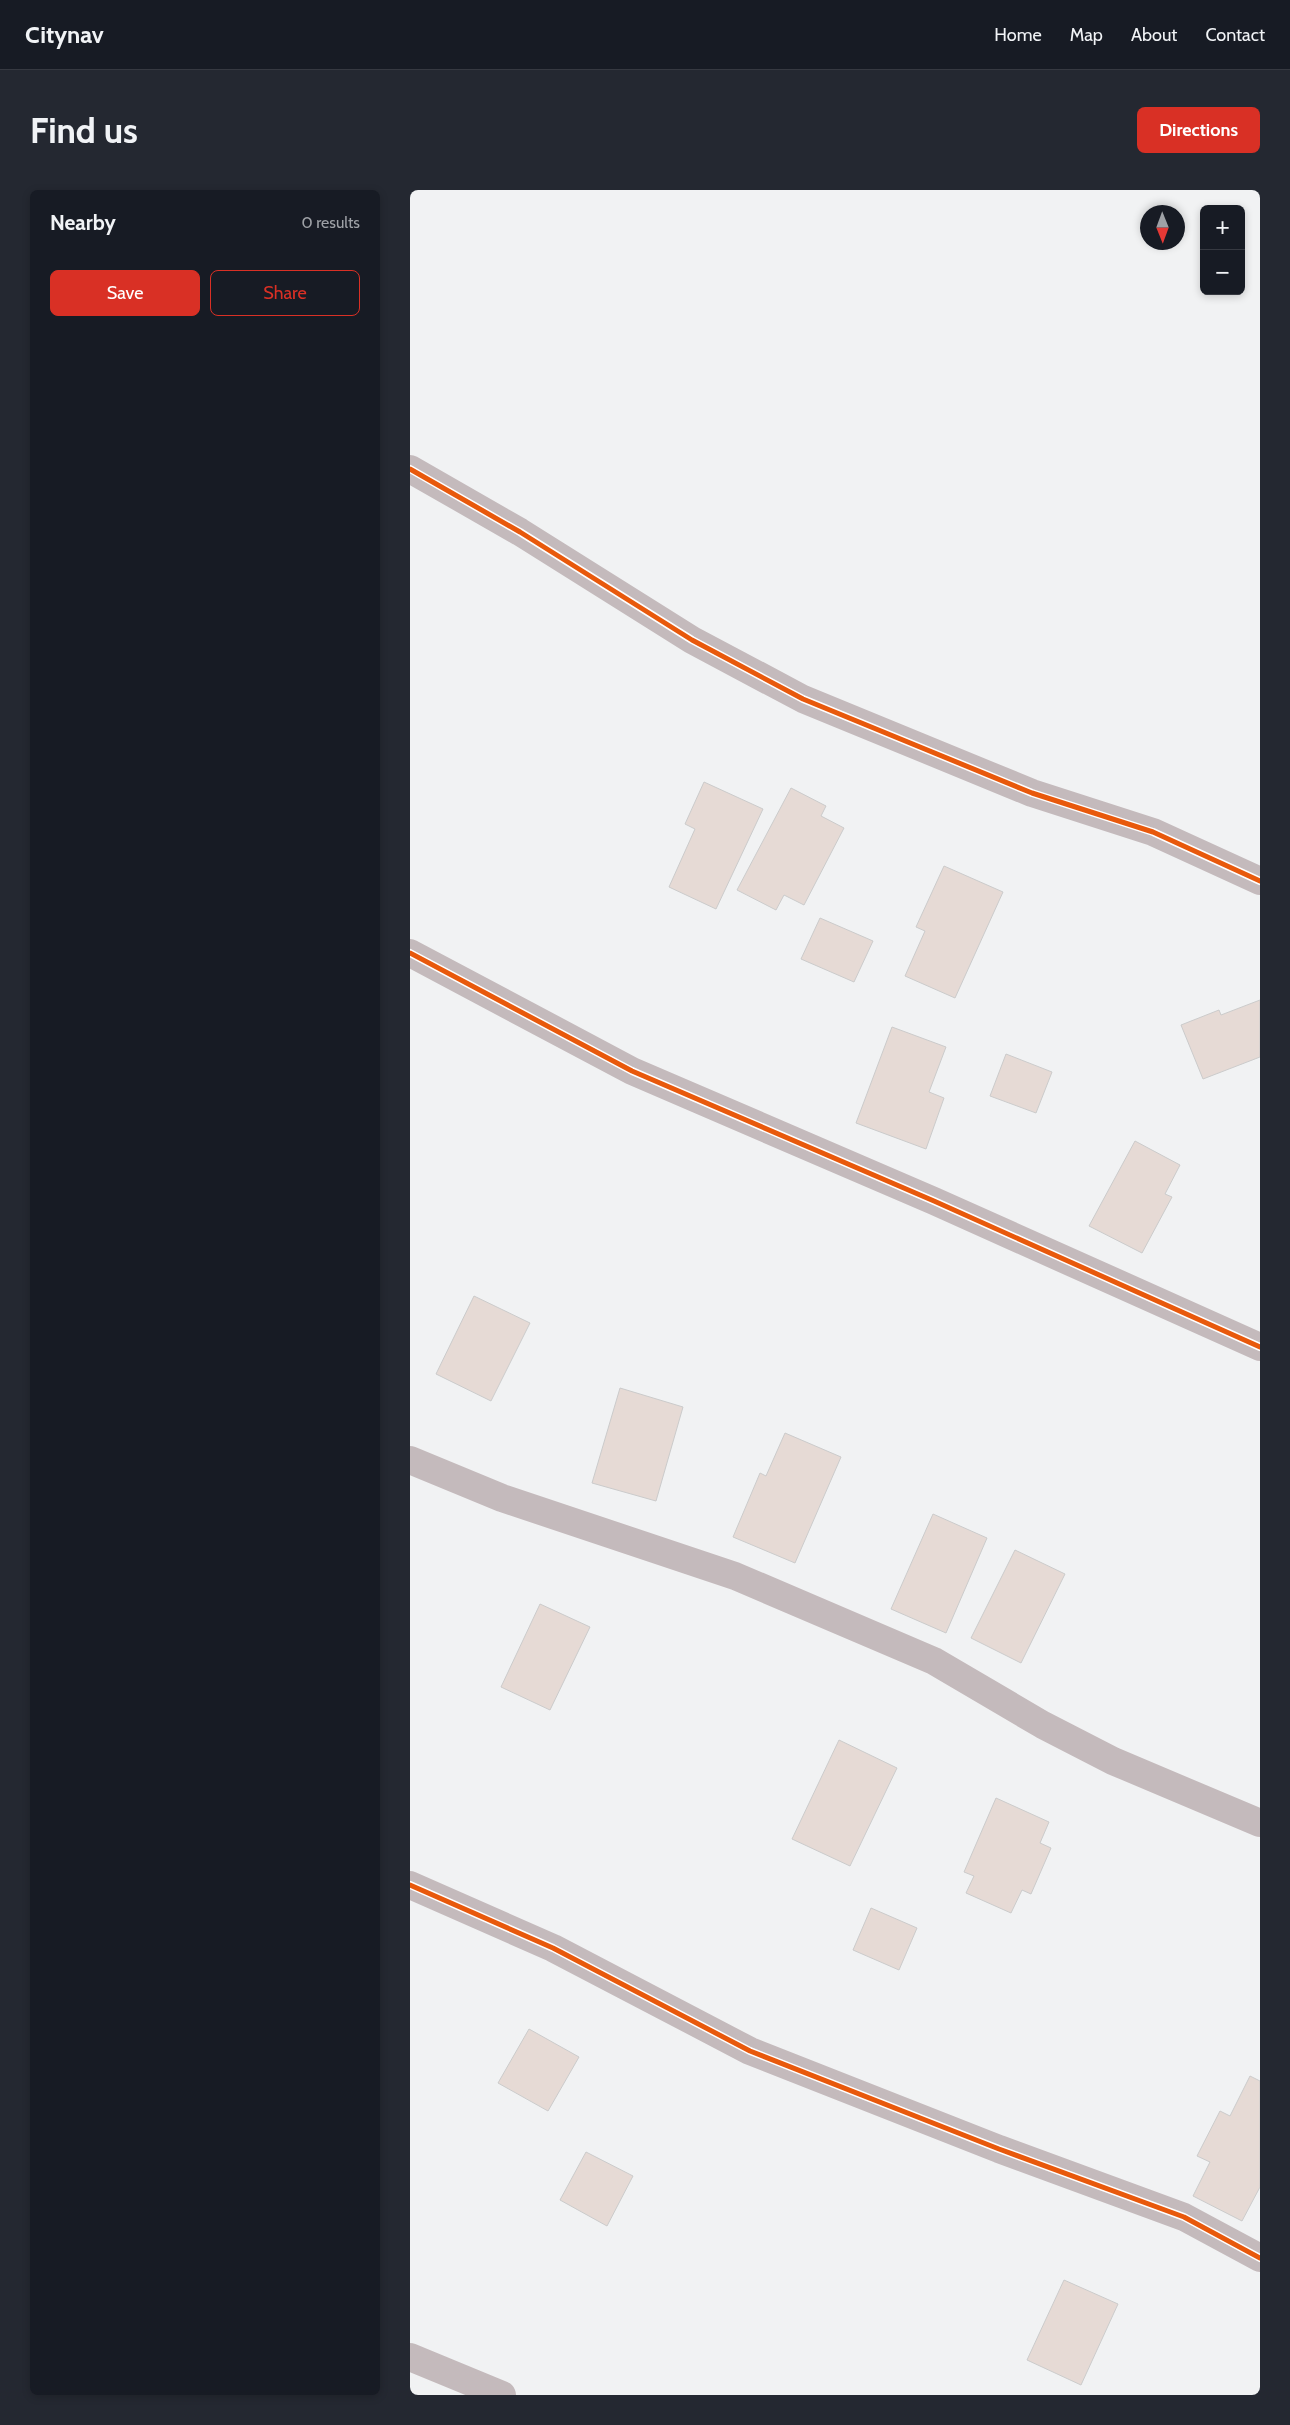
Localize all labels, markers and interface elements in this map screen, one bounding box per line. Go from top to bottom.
text: Citynav [25,20,104,49]
text: Home [994,24,1042,46]
text: Map [1070,24,1103,46]
text: About [1131,24,1177,46]
text: Contact [1205,24,1265,46]
button: Directions [1137,107,1260,153]
text: Find us [30,109,138,152]
north arrow [1140,205,1185,250]
map controls [1200,205,1245,295]
button: + [1200,205,1245,250]
text: Nearby [50,210,116,235]
text: 0 results [301,213,360,232]
button: − [1200,250,1245,295]
button: Save [50,270,200,316]
button: Share [210,270,360,316]

